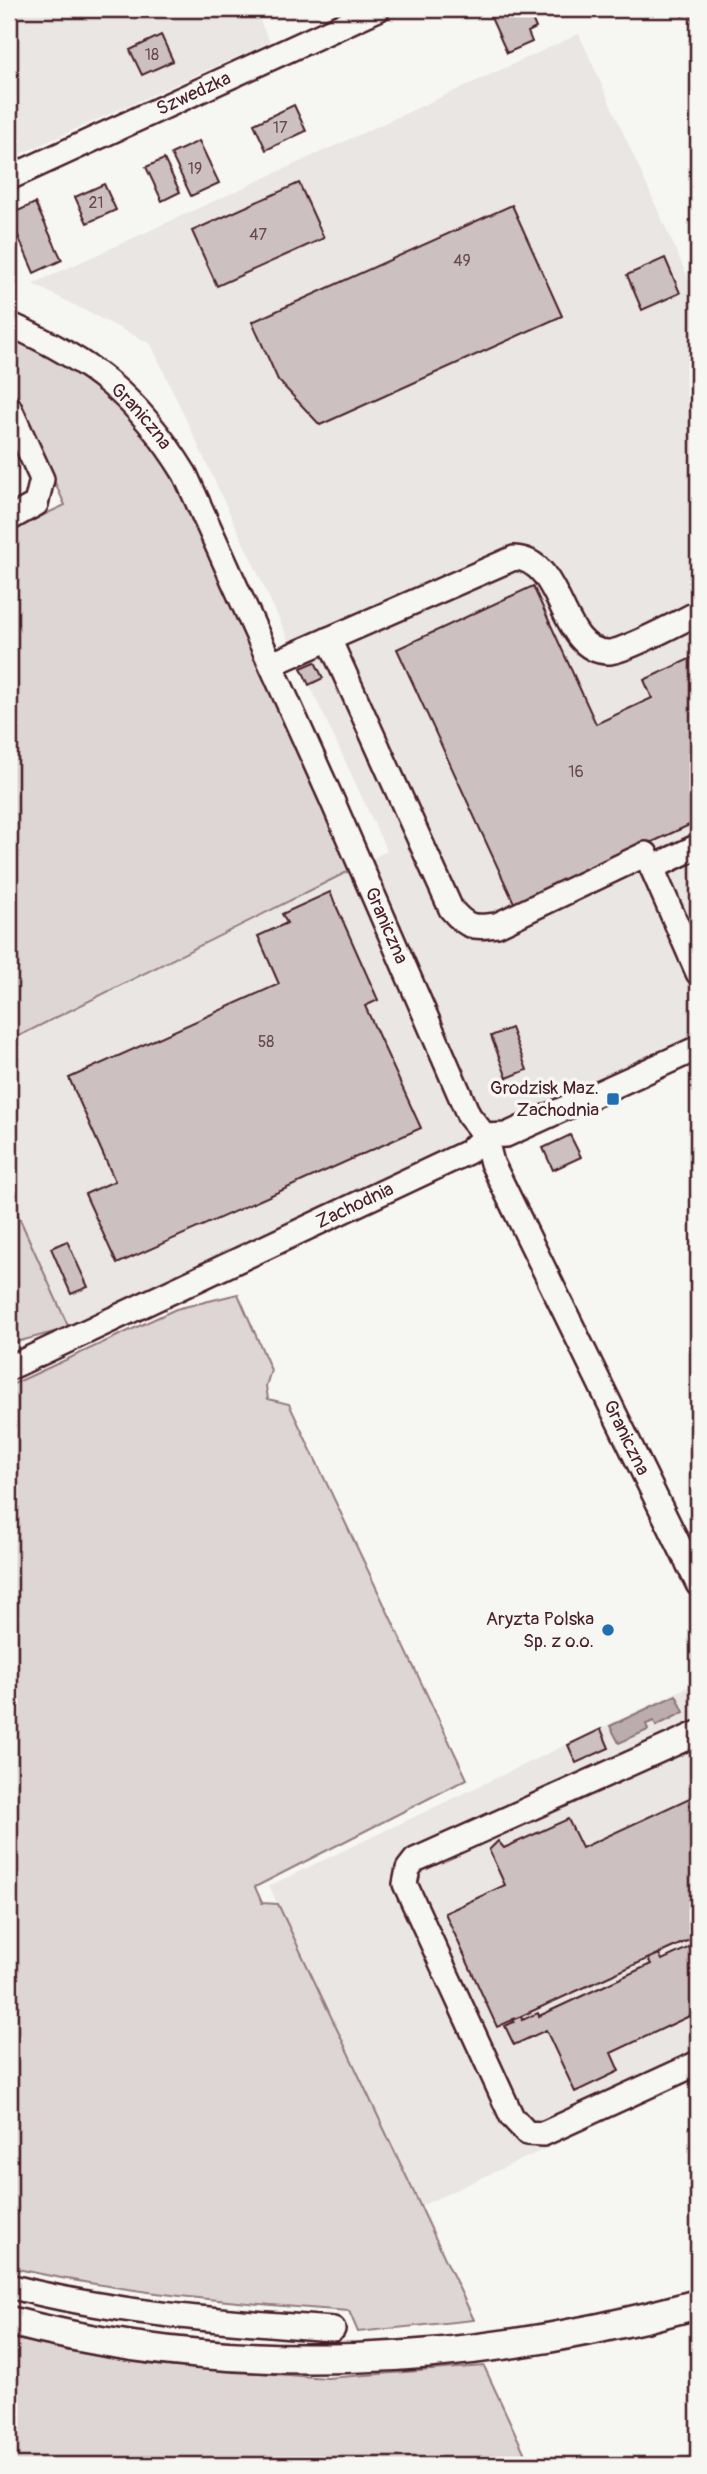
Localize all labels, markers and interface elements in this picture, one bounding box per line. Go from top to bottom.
house number: 18 [145,45,159,65]
street label: Szwedzka [153,66,235,121]
house number: 17 [273,118,288,138]
house number: 19 [188,159,202,179]
house number: 21 [88,193,104,213]
house number: 47 [249,225,267,245]
house number: 49 [453,251,471,271]
street label: Graniczna [106,378,177,454]
house number: 16 [568,762,584,782]
street label: Graniczna [359,884,414,968]
house number: 58 [258,1032,274,1052]
place label: Grodzisk Maz. Zachodnia [490,1076,599,1122]
marker: Grodzisk Maz. Zachodnia [605,1091,621,1107]
street label: Zachodnia [312,1177,397,1234]
street label: Graniczna [598,1396,655,1480]
place label: Aryzta Polska Sp. z o.o. [486,1607,594,1653]
marker: Aryzta Polska Sp. z o.o. [600,1622,616,1638]

